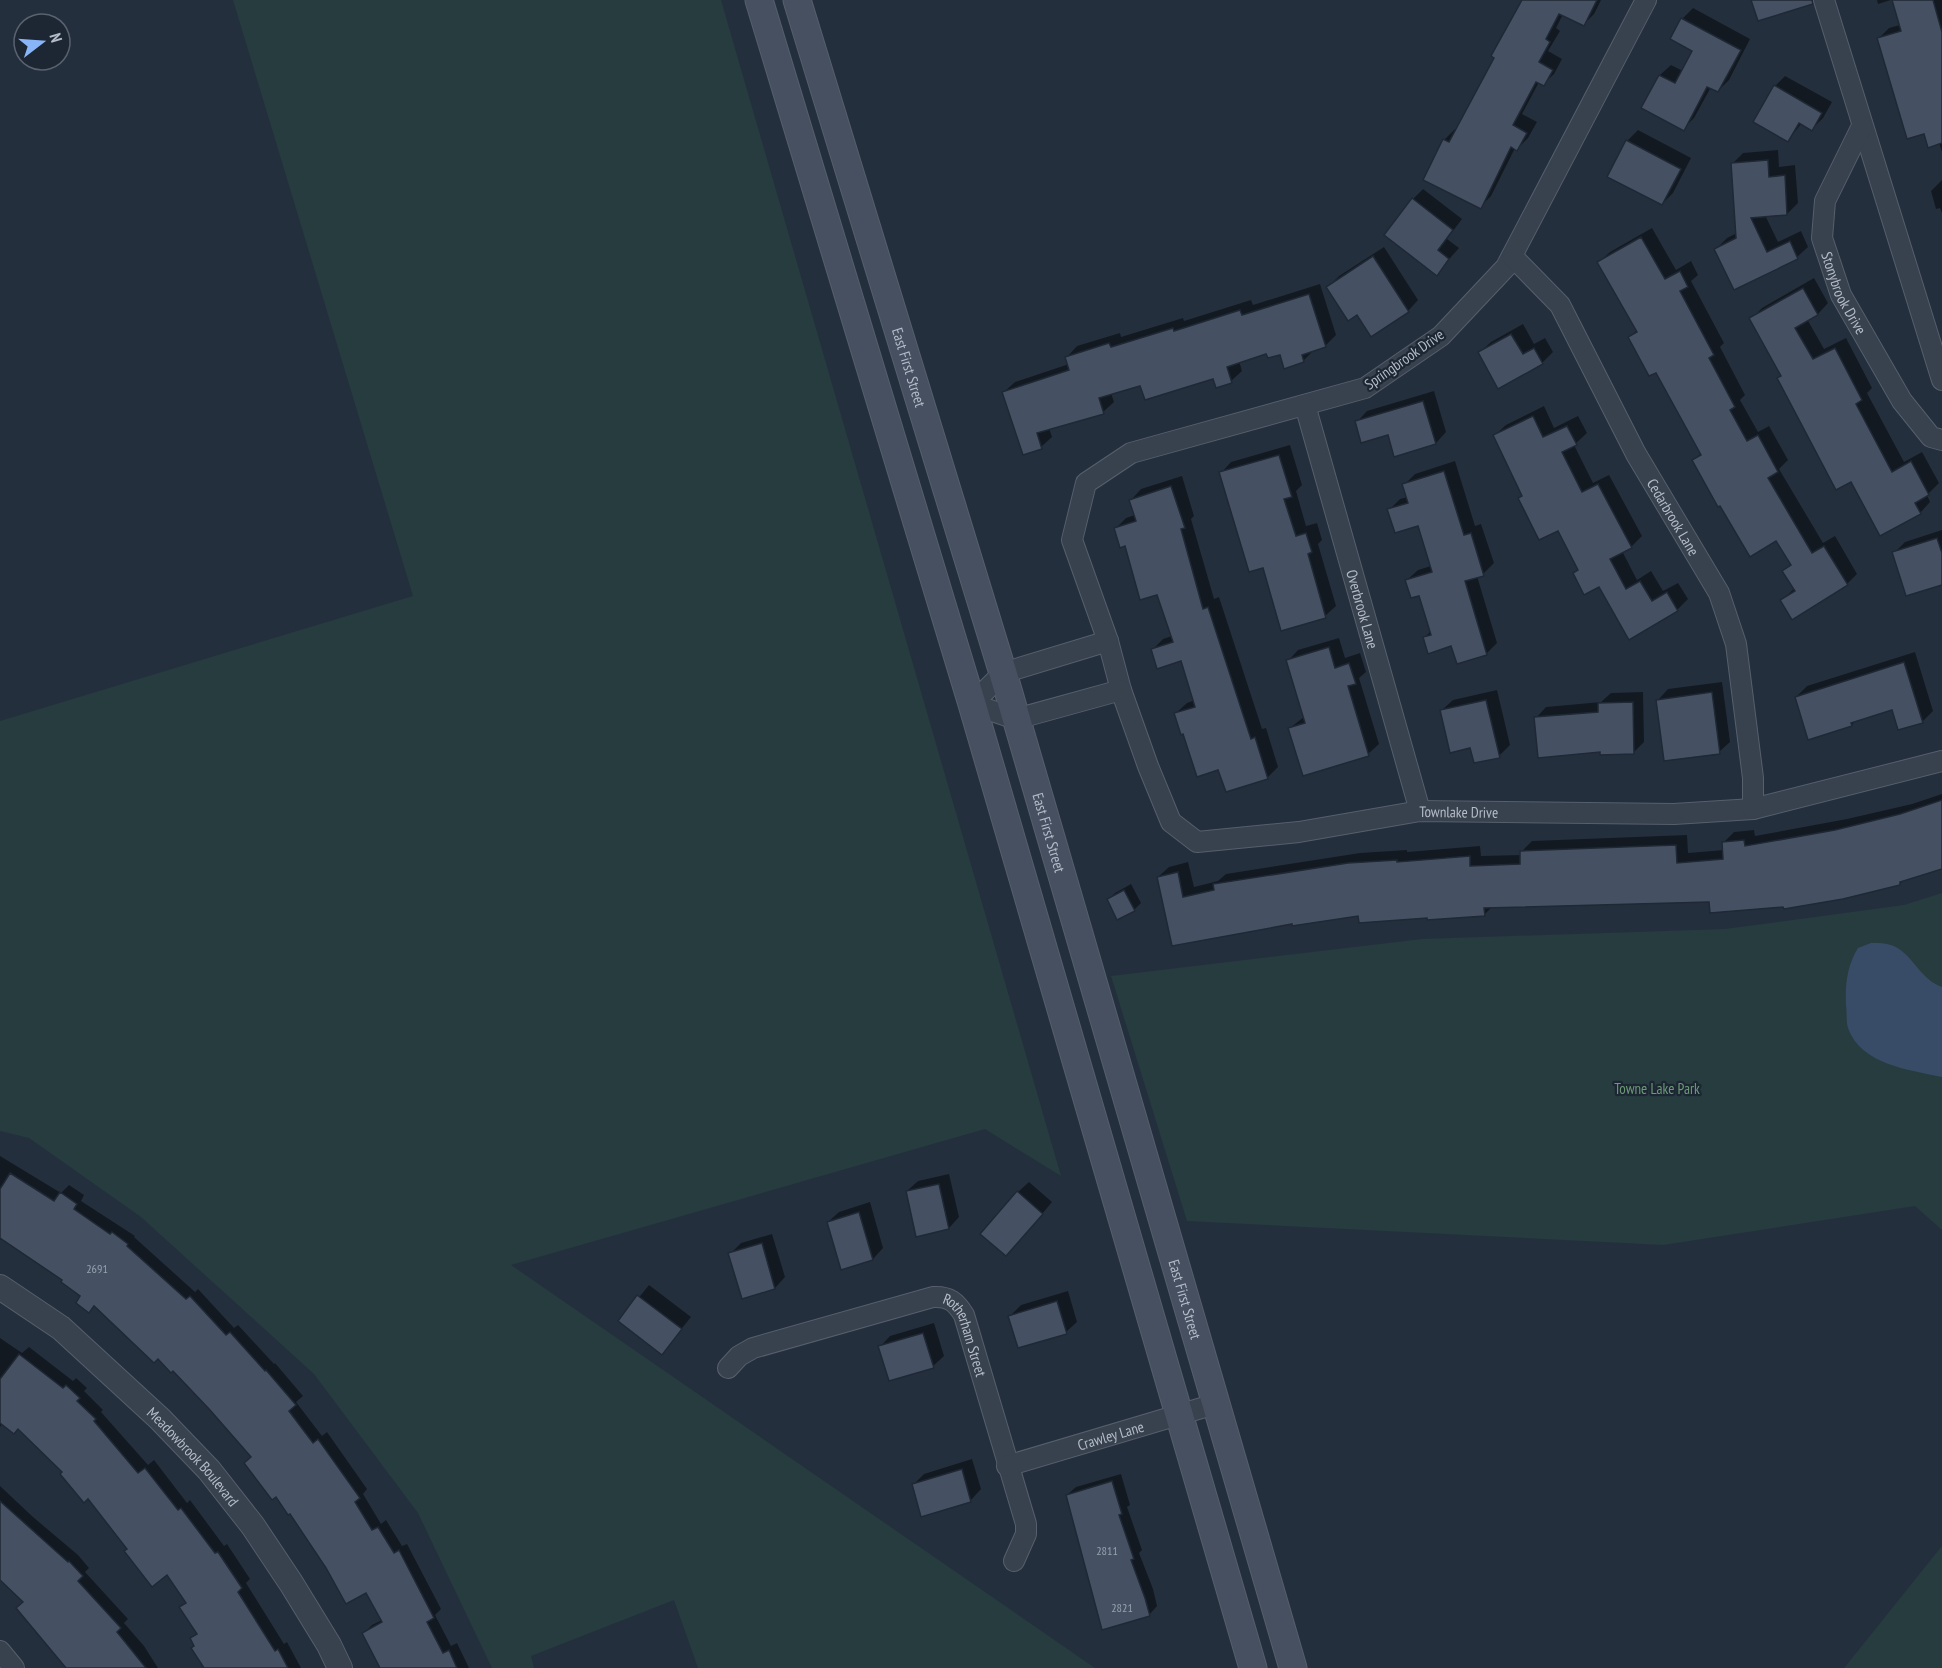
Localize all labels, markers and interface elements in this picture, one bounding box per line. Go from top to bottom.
north arrow [12,12,72,72]
text: N [46,31,67,45]
street label: Stonybrook Drive [1818,249,1871,337]
street label: East First Street [888,325,930,409]
street label: Springbrook Drive [1361,325,1447,393]
street label: Cedarbrook Lane [1643,475,1704,559]
street label: Overbrook Lane [1343,567,1383,651]
street label: East First Street [1029,791,1070,875]
street label: Townlake Drive [1419,801,1498,821]
park label: Towne Lake Park [1614,1079,1700,1098]
street label: East First Street [1165,1257,1206,1341]
house number: 2691 [86,1261,108,1276]
street label: Rotherham Street [941,1289,991,1379]
street label: Meadowbrook Boulevard [143,1403,243,1510]
street label: Crawley Lane [1075,1416,1146,1454]
house number: 2811 [1096,1543,1118,1558]
house number: 2821 [1111,1600,1133,1615]

